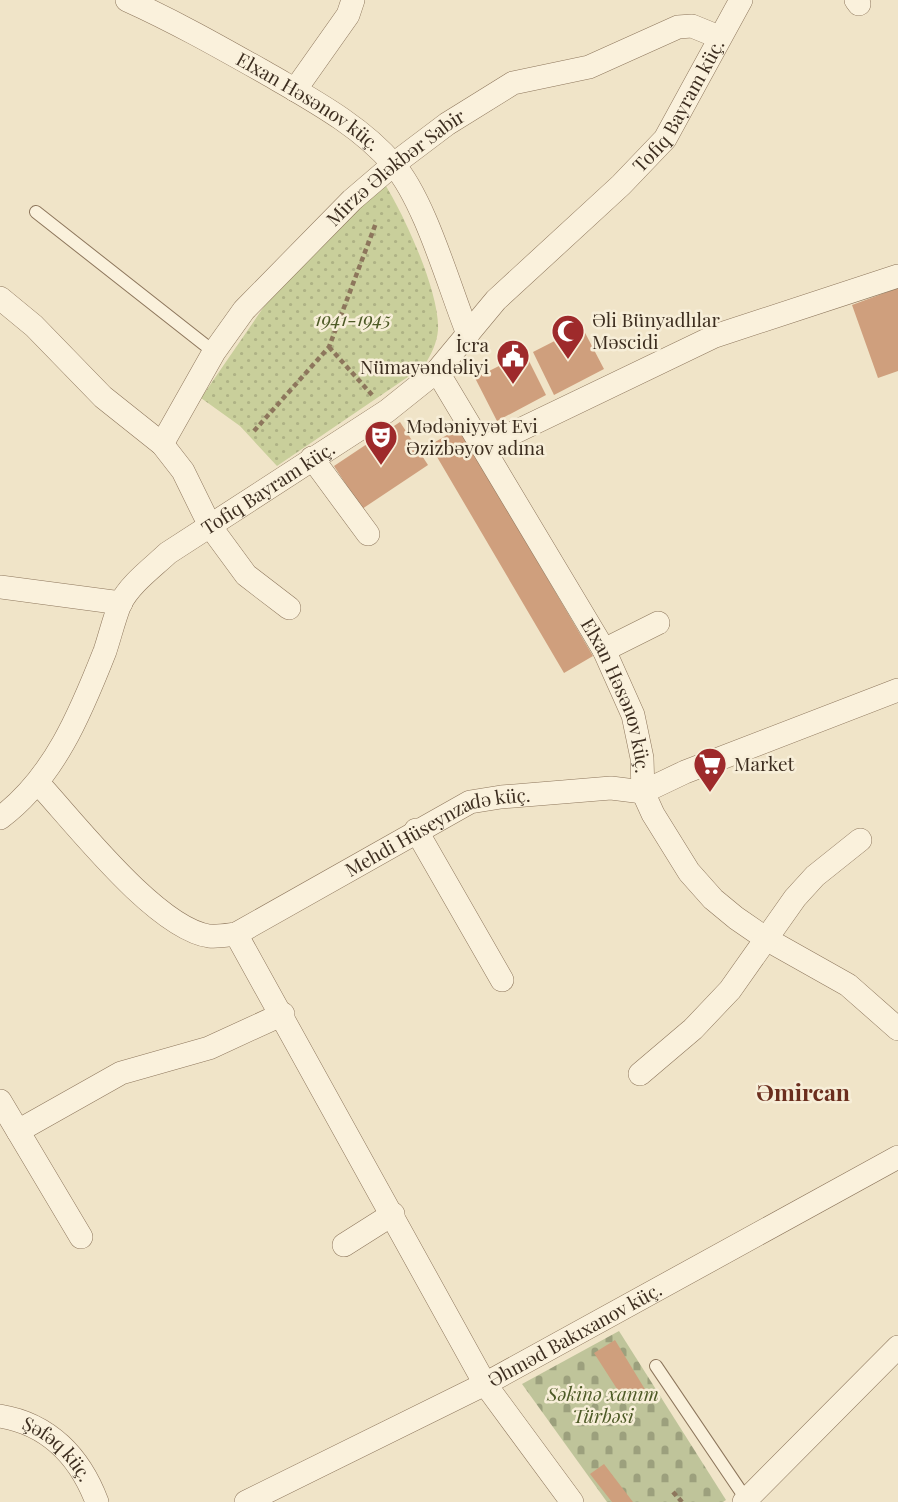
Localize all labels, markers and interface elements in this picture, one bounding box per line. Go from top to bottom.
street label: Tofiq Bayram küç. [626,34,729,177]
street label: Elxan Həsənov küç. [232,45,387,156]
street label: Mirzə Ələkbər Sabir [320,102,470,231]
park label: 1941-1945 [315,305,391,331]
place label: Əli Bünyadlılar Məscidi [592,306,720,354]
mosque icon: Əli Bünyadlılar Məscidi [549,312,587,361]
place label: İcra Nümayəndəliyi [360,331,490,379]
public building icon: İcra Nümayəndəliyi [494,337,532,386]
place label: Mədəniyyət Evi Əzizbəyov adına [406,412,545,460]
theatre icon: Mədəniyyət Evi Əzizbəyov adına [362,418,400,467]
street label: Tofiq Bayram küç. [196,434,339,540]
street label: Elxan Həsənov küç. [576,613,656,774]
supermarket icon: Market [691,745,729,794]
place label: Market [734,750,795,776]
street label: Mehdi Hüseynzadə küç. [340,781,531,882]
district label: Əmircan [756,1076,850,1107]
street label: Əhməd Bakıxanov küç. [483,1275,666,1392]
park label: Səkinə xanım Türbəsi [546,1380,659,1428]
street label: Şəfəq küç. [19,1409,99,1486]

